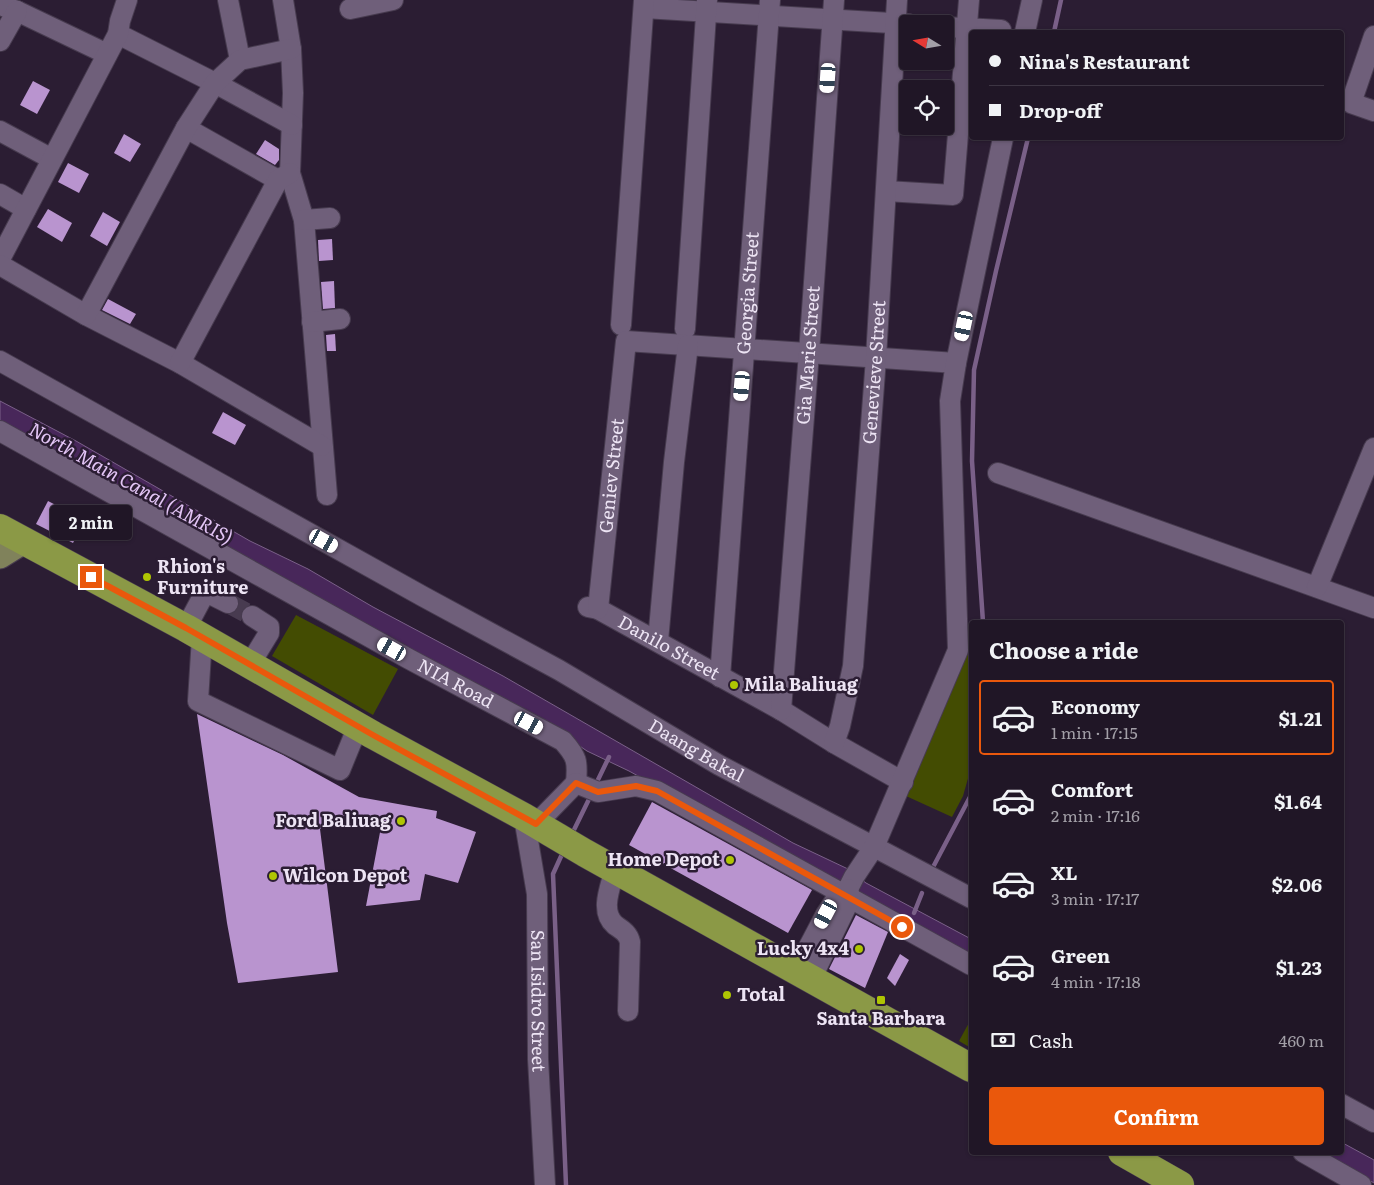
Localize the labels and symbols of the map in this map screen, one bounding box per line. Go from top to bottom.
north arrow [899,15,954,70]
car [819,63,836,93]
street label: Georgia Street [729,230,765,355]
street label: Gia Marie Street [788,284,826,425]
street label: Genevieve Street [855,299,891,445]
car [953,310,974,342]
car [733,370,750,402]
water label: North Main Canal (AMRIS) [24,414,239,550]
street label: Geniev Street [591,416,630,534]
callout: 2 min [50,504,132,540]
car [307,527,340,555]
place label: Rhion's Furniture [157,552,248,600]
route end [80,566,102,588]
marker: Rhion's Furniture [141,571,153,583]
street label: Danilo Street [614,608,726,686]
car [375,635,408,663]
street label: NIA Road [413,651,499,714]
place label: Mila Baliuag [744,670,859,697]
marker: Mila Baliuag [728,679,740,691]
car [512,709,545,737]
street label: Daang Bakal [644,711,750,788]
place label: Ford Baliuag [275,806,392,833]
marker: Ford Baliuag [395,815,407,827]
place label: Home Depot [607,845,720,872]
marker: Home Depot [724,854,736,866]
place label: Wilcon Depot [283,861,408,888]
marker: Wilcon Depot [267,870,279,882]
car [812,897,839,931]
route start [891,916,913,938]
street label: San Isidro Street [525,930,554,1073]
place label: Lucky 4x4 [757,934,849,961]
marker: Lucky 4x4 [853,943,865,955]
place label: Total [737,980,786,1007]
marker: Total [721,989,733,1001]
marker: Santa Barbara [875,994,887,1006]
place label: Santa Barbara [817,1004,946,1031]

